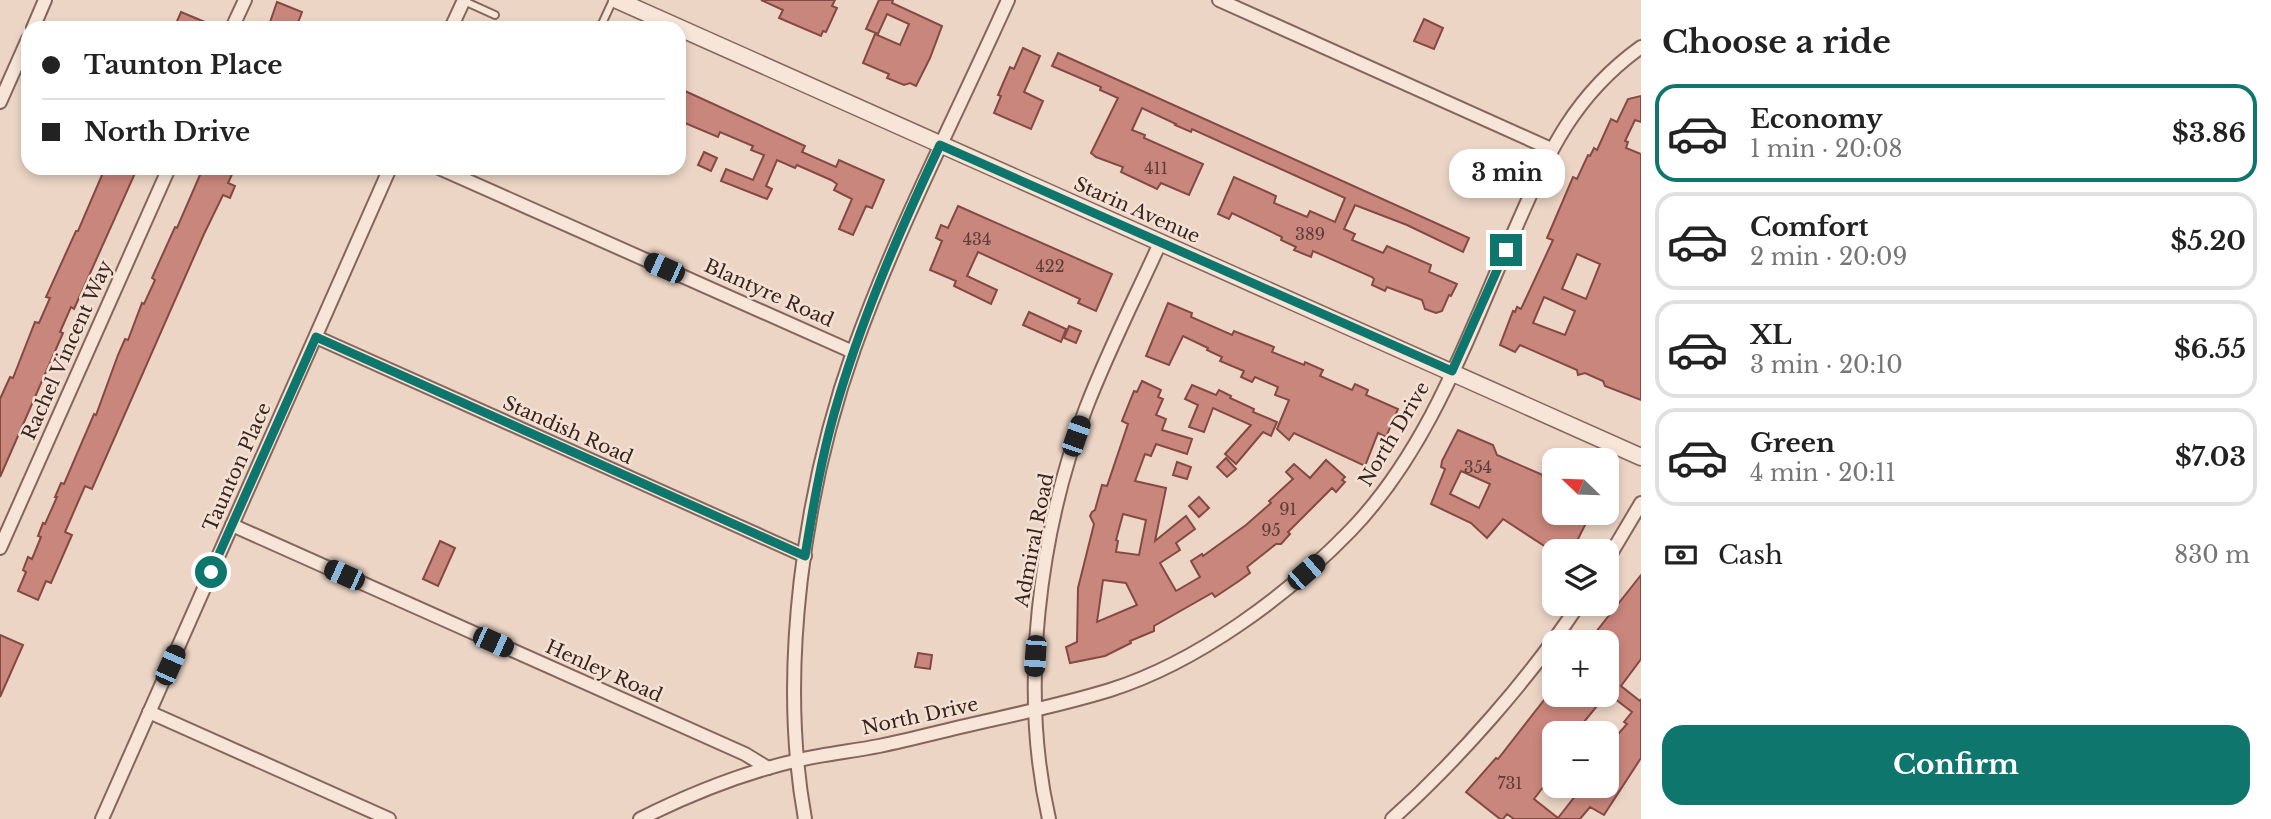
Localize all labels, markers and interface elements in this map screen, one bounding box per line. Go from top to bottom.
text: Choose a ride [1662,22,1891,62]
text: Taunton Place [84,49,283,81]
icon: car [1666,102,1729,165]
text: Economy [1750,103,1883,135]
text: North Drive [84,116,250,148]
text: $3.86 [2172,117,2246,149]
text: 1 min · 20:08 [1750,135,1903,163]
callout: 3 min [1448,148,1564,198]
house number: 411 [1144,158,1168,178]
text: 3 min [1471,159,1543,187]
street label: Starin Avenue [1070,172,1204,248]
icon: car [1666,210,1729,273]
text: Comfort [1750,211,1868,243]
house number: 389 [1295,224,1325,244]
text: $5.20 [2170,225,2246,257]
house number: 434 [963,229,991,249]
route end [1490,234,1522,266]
text: 2 min · 20:09 [1750,243,1907,271]
car [641,250,688,286]
street label: Blantyre Road [701,254,838,332]
house number: 422 [1035,256,1065,276]
street label: Rachel Vincent Way [17,257,117,443]
icon: car [1666,318,1729,381]
text: XL [1750,319,1792,351]
text: $6.55 [2174,333,2246,365]
text: 3 min · 20:10 [1750,351,1903,379]
street label: North Drive [1354,377,1434,491]
street label: Standish Road [499,391,637,469]
street label: Taunton Place [198,399,276,535]
car [1060,413,1093,459]
icon: car [1666,426,1729,489]
text: Green [1750,427,1835,459]
text: $7.03 [2175,441,2246,473]
north arrow [1542,448,1619,525]
map controls [1542,448,1619,798]
house number: 354 [1464,457,1492,477]
text: 4 min · 20:11 [1750,459,1896,487]
street label: Admiral Road [1010,471,1058,610]
house number: 91 [1279,499,1297,519]
house number: 95 [1261,520,1281,540]
icon: cash [1662,536,1700,574]
button: layers [1542,539,1619,616]
text: Cash [1718,539,1783,571]
text: 830 m [2174,541,2250,569]
car [1284,550,1329,594]
route start [195,556,227,588]
car [321,557,368,593]
car [470,624,517,660]
button: + [1542,630,1619,707]
car [1024,634,1047,678]
street label: Henley Road [542,635,666,707]
car [152,642,189,688]
street label: North Drive [860,692,980,740]
button: − [1542,721,1619,798]
button: Confirm [1662,725,2250,805]
house number: 731 [1497,773,1523,793]

